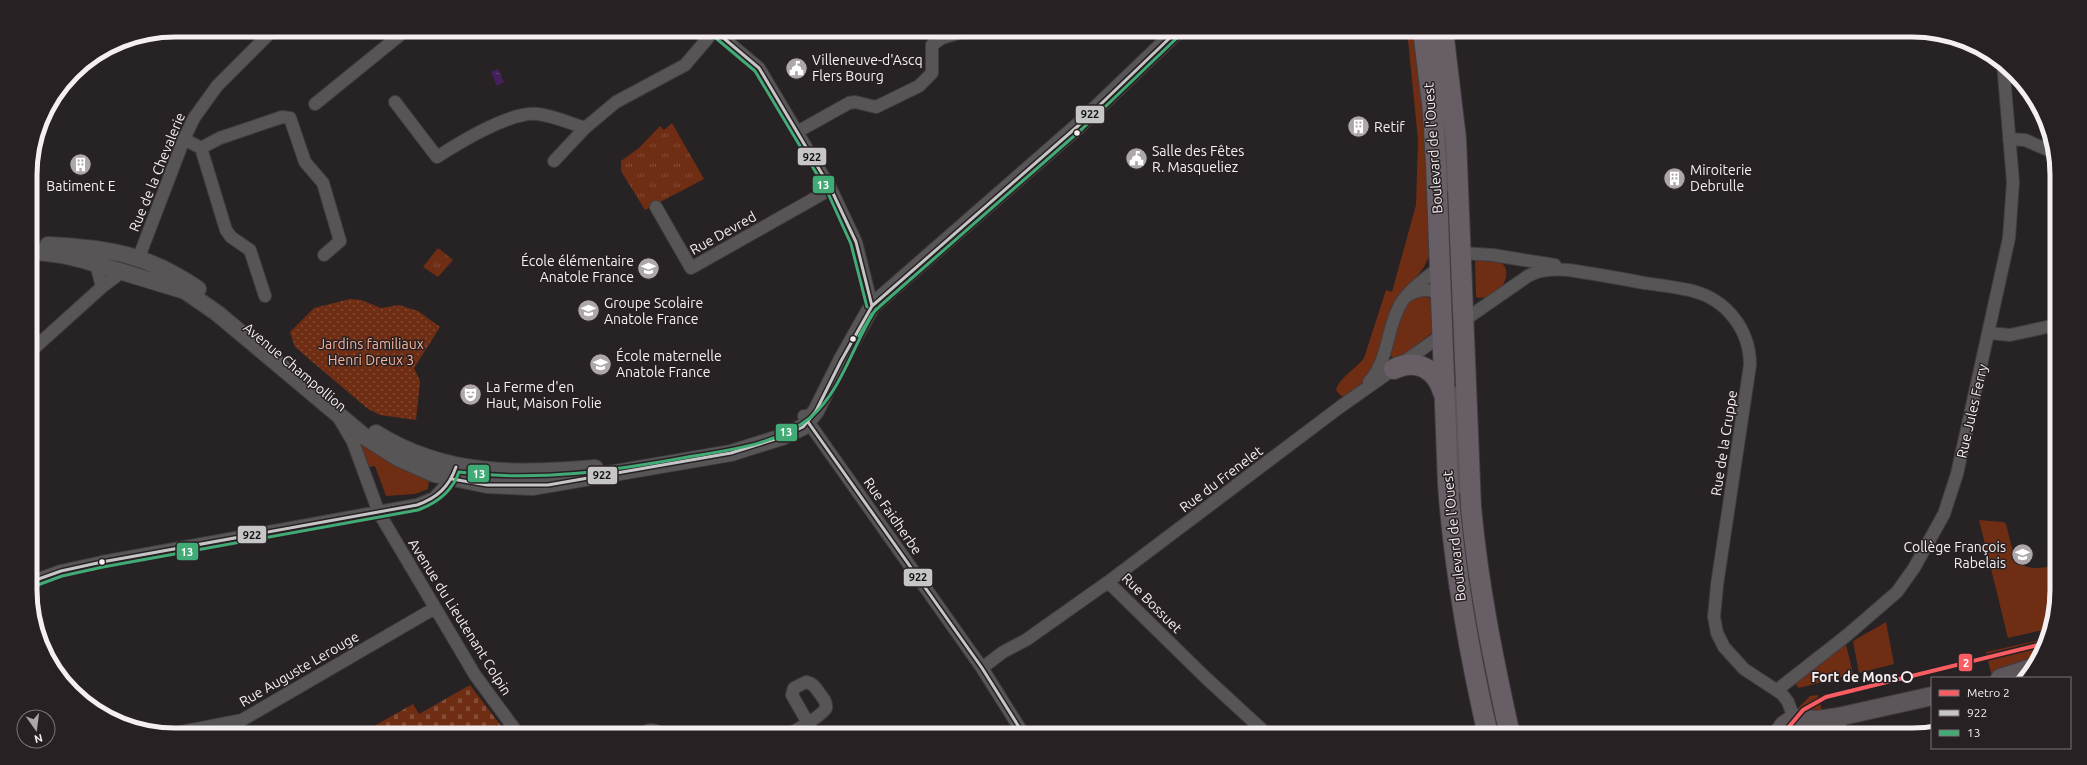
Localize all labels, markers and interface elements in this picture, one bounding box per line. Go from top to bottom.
place label: Villeneuve-d'Ascq Flers Bourg [812,52,923,84]
public building icon: Villeneuve-d'Ascq Flers Bourg [783,55,809,81]
street label: Boulevard de l'Ouest [1420,81,1446,214]
line badge: 922 [1075,105,1105,124]
text: 922 [1081,108,1099,120]
street label: Rue de la Chevalerie [126,110,188,234]
building icon: Retif [1345,114,1371,140]
place label: Retif [1374,119,1405,135]
unlabelled marker [1072,128,1082,138]
place label: Salle des Fêtes R. Masqueliez [1152,143,1244,175]
public building icon: Salle des Fêtes R. Masqueliez [1124,146,1150,172]
line badge: 922 [797,147,827,166]
building icon: Batiment E [68,151,94,177]
text: 922 [803,151,821,163]
place label: Miroiterie Debrulle [1690,162,1752,194]
building icon: Miroiterie Debrulle [1661,165,1687,191]
line badge: 13 [812,175,835,194]
place label: Batiment E [46,178,116,194]
text: 13 [817,179,829,191]
street label: Rue Devred [687,208,759,258]
place label: École élémentaire Anatole France [521,252,634,285]
school or university icon: École élémentaire Anatole France [636,256,662,282]
place label: Groupe Scolaire Anatole France [604,295,703,327]
school or university icon: Groupe Scolaire Anatole France [576,298,602,324]
street label: Avenue Champollion [240,319,350,415]
unlabelled marker [848,334,858,344]
park label: Jardins familiaux Henri Dreux 3 [318,336,424,368]
place label: École maternelle Anatole France [616,347,722,380]
school or university icon: École maternelle Anatole France [587,351,613,377]
street label: Rue Jules Ferry [1953,362,1991,460]
place label: La Ferme d'en Haut, Maison Folie [486,379,602,411]
theatre icon: La Ferme d'en Haut, Maison Folie [457,382,483,408]
street label: Rue de la Cruppe [1708,389,1740,497]
line badge: 13 [775,423,798,442]
text: 13 [780,426,792,438]
street label: Rue du Frenelet [1176,442,1266,515]
line badge: 13 [467,464,490,483]
line badge: 922 [587,466,618,485]
text: 13 [473,468,485,480]
text: 922 [593,469,611,481]
street label: Boulevard de l'Ouest [1439,469,1469,602]
street label: Rue Faidherbe [861,474,925,558]
line badge: 922 [237,525,267,544]
text: 922 [243,529,261,541]
street label: Avenue du Lieutenant Colpin [405,536,515,698]
place label: Collège François Rabelais [1903,539,2006,571]
line badge: 13 [176,542,199,561]
school or university icon: Collège François Rabelais [2009,542,2035,568]
text: 13 [181,546,193,558]
unlabelled marker [97,557,107,567]
line badge: 922 [903,568,933,587]
street label: Rue Bossuet [1119,570,1186,637]
text: 922 [909,571,927,583]
street label: Rue Auguste Lerouge [236,628,362,710]
line badge: 2 [1958,653,1973,672]
text: 2 [1963,657,1969,669]
place label: Fort de Mons [1811,669,1898,685]
marker: Fort de Mons [1901,671,1913,683]
legend [1931,677,2071,749]
text: Metro 2 [1967,686,2010,699]
text: 922 [1967,706,1987,719]
north arrow [16,709,56,749]
text: 13 [1967,726,1981,739]
text: N [33,732,44,746]

